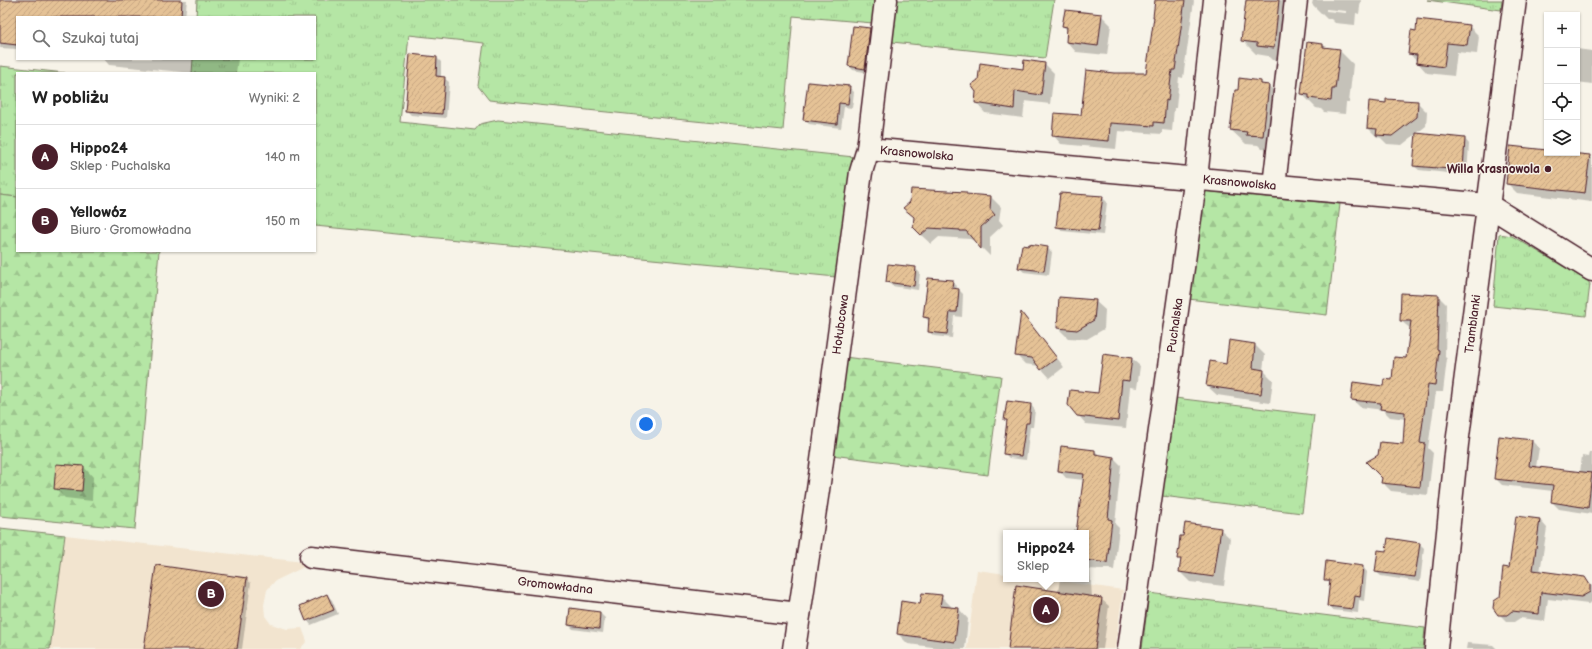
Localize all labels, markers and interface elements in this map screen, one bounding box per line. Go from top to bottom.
map controls [1544,12,1580,156]
button: + [1544,12,1580,48]
search box [16,16,316,60]
icon: search [30,27,52,49]
text: Szukaj tutaj [62,29,139,48]
button: − [1544,48,1580,84]
button: locate [1544,84,1580,120]
text: W pobliżu [32,88,109,108]
text: Wyniki: 2 [249,90,300,106]
button: layers [1544,120,1580,156]
text: Hippo24 [70,139,128,158]
street label: Krasnowolska [879,143,955,164]
text: A [41,149,49,165]
text: 140 m [265,149,300,165]
text: Sklep · Puchalska [70,158,171,174]
place label: Willa Krasnowola [1447,162,1540,177]
marker: Willa Krasnowola [1543,164,1553,174]
street label: Krasnowolska [1202,172,1277,193]
text: Yellowóz [70,203,127,222]
text: B [40,213,50,229]
text: 150 m [266,213,300,229]
text: Biuro · Gromowładna [70,222,191,238]
street label: Hołubcowa [829,293,852,355]
street label: Tramblanki [1461,294,1484,354]
street label: Puchalska [1164,297,1186,354]
your location [636,414,656,434]
popup [1003,530,1089,582]
text: Hippo24 [1017,539,1075,558]
text: Sklep [1017,558,1049,574]
street label: Gromowładna [517,574,594,597]
pin: B [198,579,224,609]
pin: A [1033,595,1059,625]

